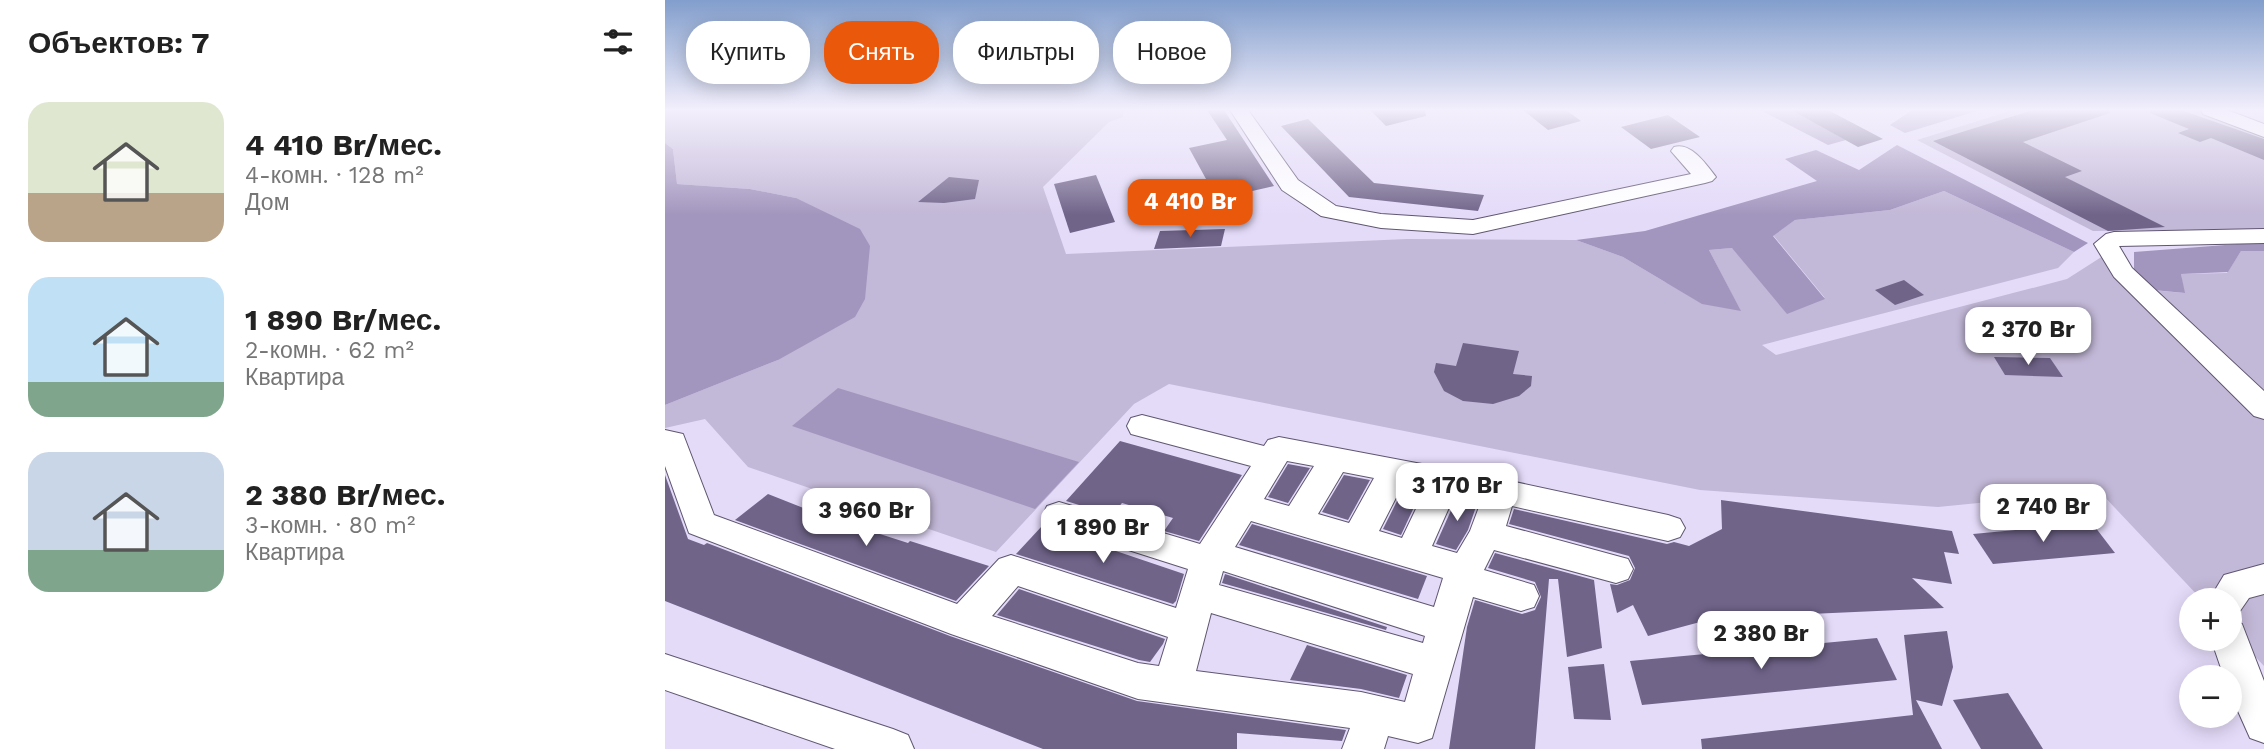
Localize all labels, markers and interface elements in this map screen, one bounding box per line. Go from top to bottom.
chip: Купить [686,21,810,84]
chip: Снять [824,21,939,84]
chip: Фильтры [953,21,1099,84]
chip: Новое [1113,21,1231,84]
icon: filters [599,23,637,61]
text: Объектов: 7 [28,25,210,60]
text: 4 410 Br/мес. [245,127,442,162]
icon: home [84,130,168,214]
text: 4-комн. · 128 m² [245,162,424,189]
pin: 4 410 Br [1118,180,1262,239]
text: 4 410 Br [1144,188,1236,215]
text: Дом [245,189,289,216]
text: 1 890 Br/мес. [245,302,441,337]
icon: home [84,305,168,389]
pin: 2 370 Br [1956,308,2100,367]
text: 2 370 Br [1981,316,2075,343]
text: 2-комн. · 62 m² [245,337,414,364]
text: Квартира [245,364,344,391]
pin: 3 170 Br [1385,463,1529,523]
text: 3 170 Br [1412,472,1502,499]
text: 2 380 Br/мес. [245,477,445,512]
icon: home [84,480,168,564]
pin: 2 740 Br [1971,484,2115,544]
pin: 3 960 Br [794,489,938,548]
text: 2 740 Br [1996,493,2090,520]
text: 3 960 Br [818,497,914,524]
pin: 1 890 Br [1031,505,1175,565]
text: 3-комн. · 80 m² [245,512,415,539]
text: 1 890 Br [1057,514,1149,541]
text: Квартира [245,539,344,566]
map controls [2179,588,2242,728]
button: + [2179,588,2242,651]
pin: 2 380 Br [1689,612,1833,671]
text: 2 380 Br [1713,620,1809,647]
button: − [2179,665,2242,728]

